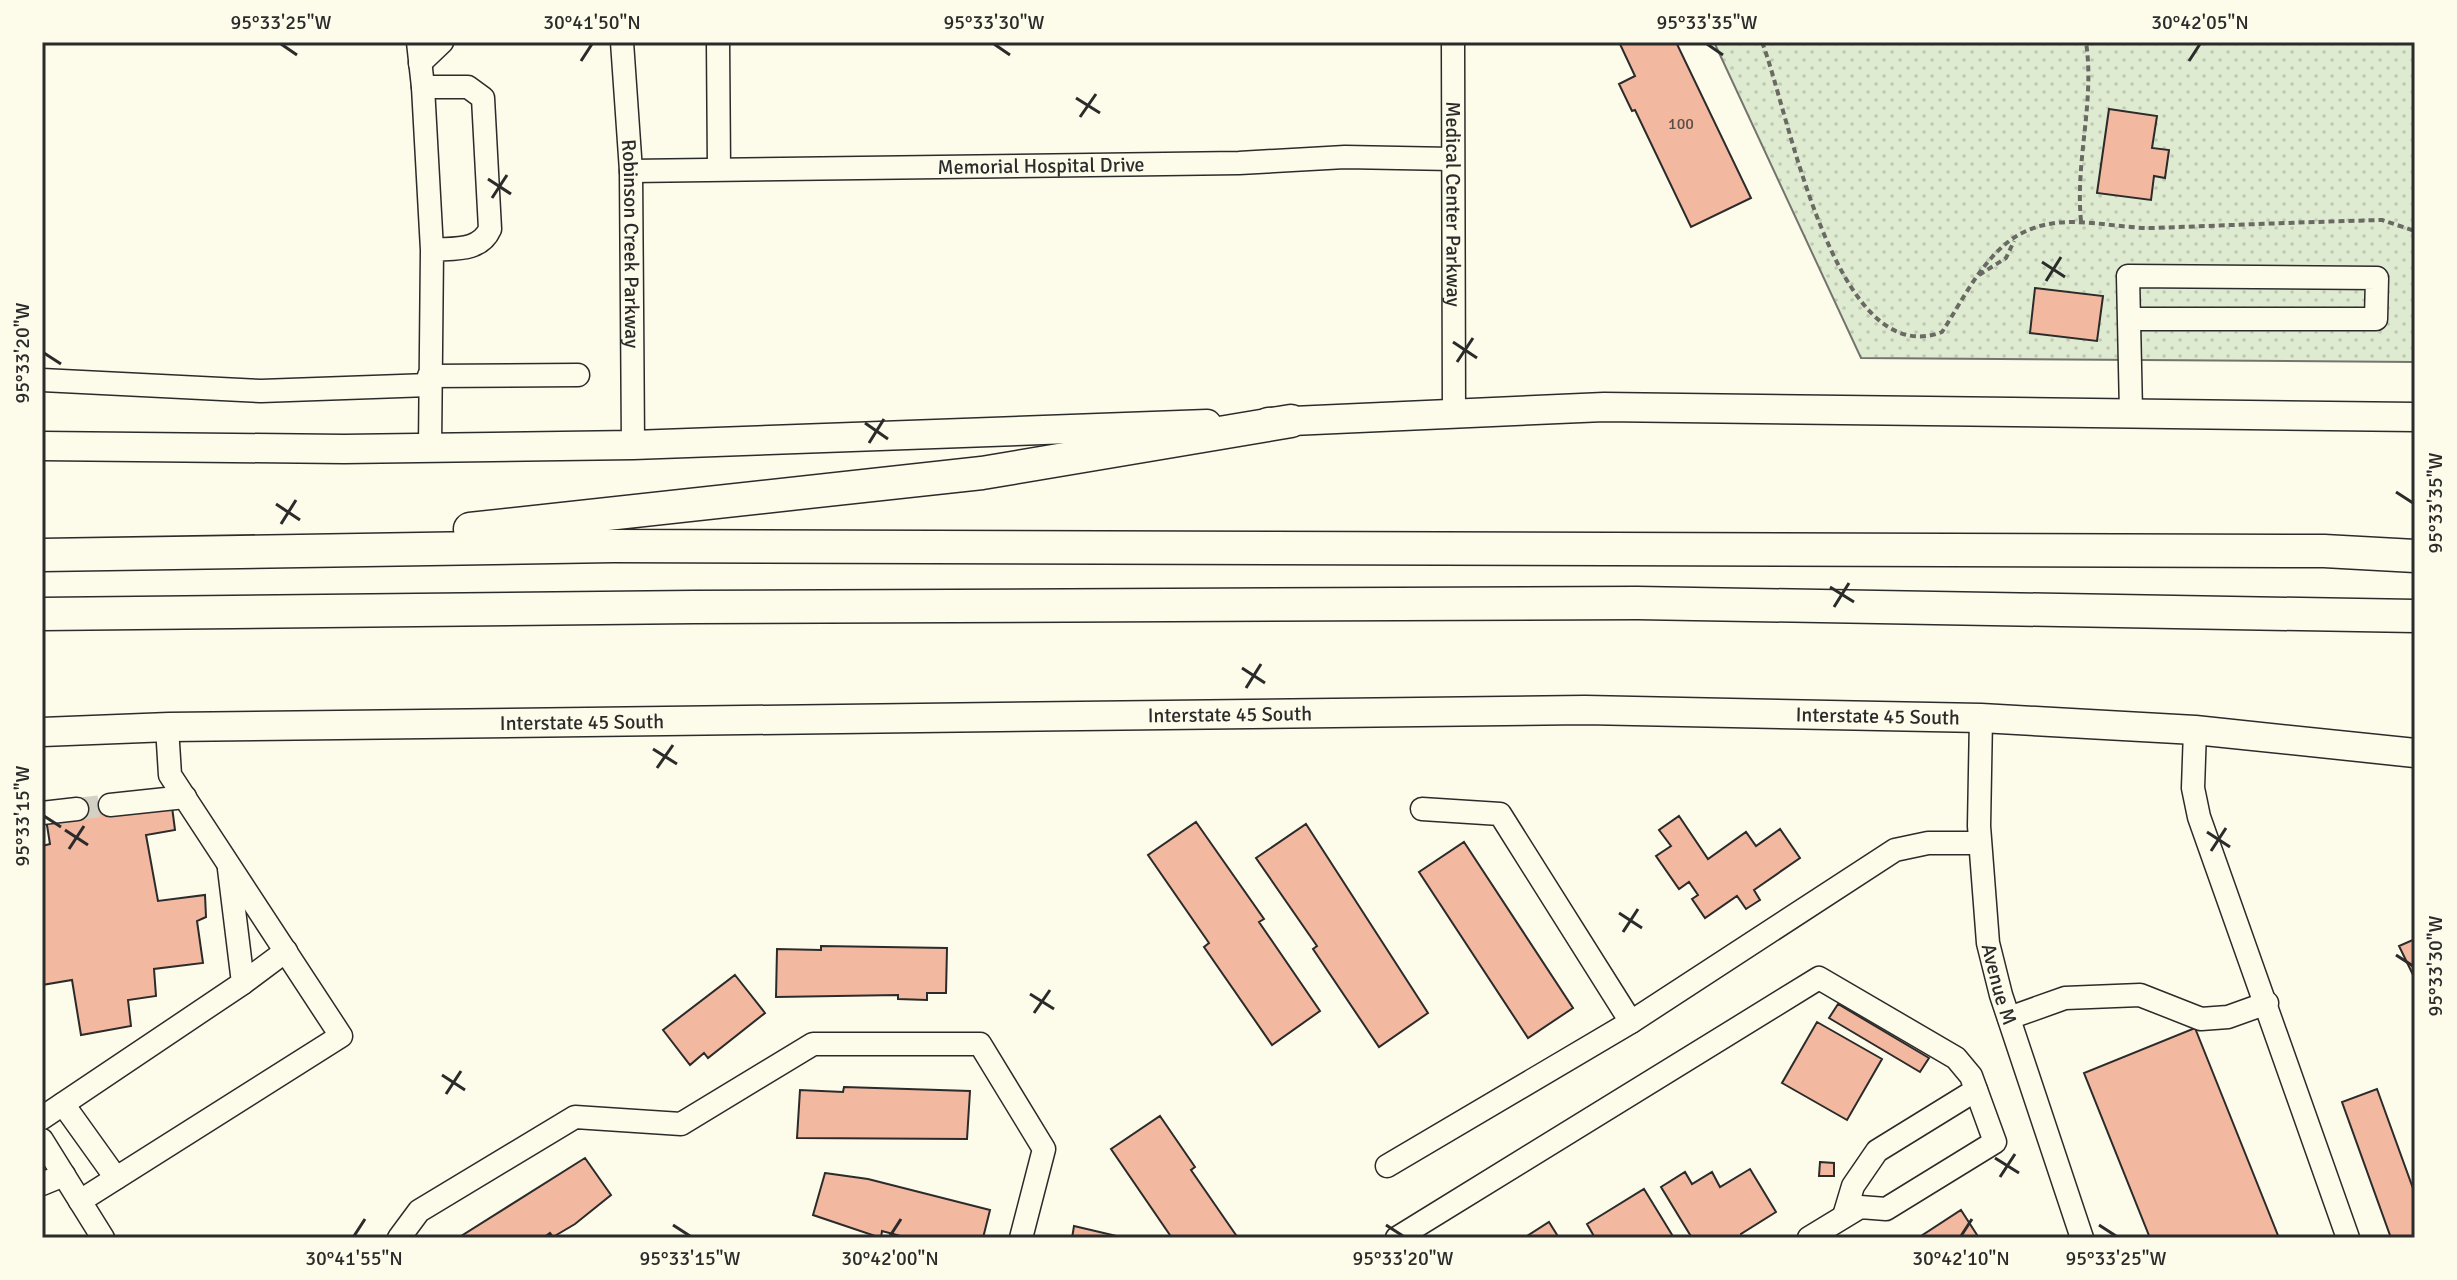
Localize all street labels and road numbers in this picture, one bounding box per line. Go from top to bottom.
street label: Medical Center Parkway [1441,101,1466,307]
street label: Robinson Creek Parkway [616,138,645,349]
street label: Memorial Hospital Drive [937,152,1145,179]
street label: Interstate 45 South [1148,701,1312,728]
street label: Interstate 45 South [1795,702,1960,730]
street label: Interstate 45 South [500,709,664,736]
street label: Avenue M [1976,941,2023,1028]

